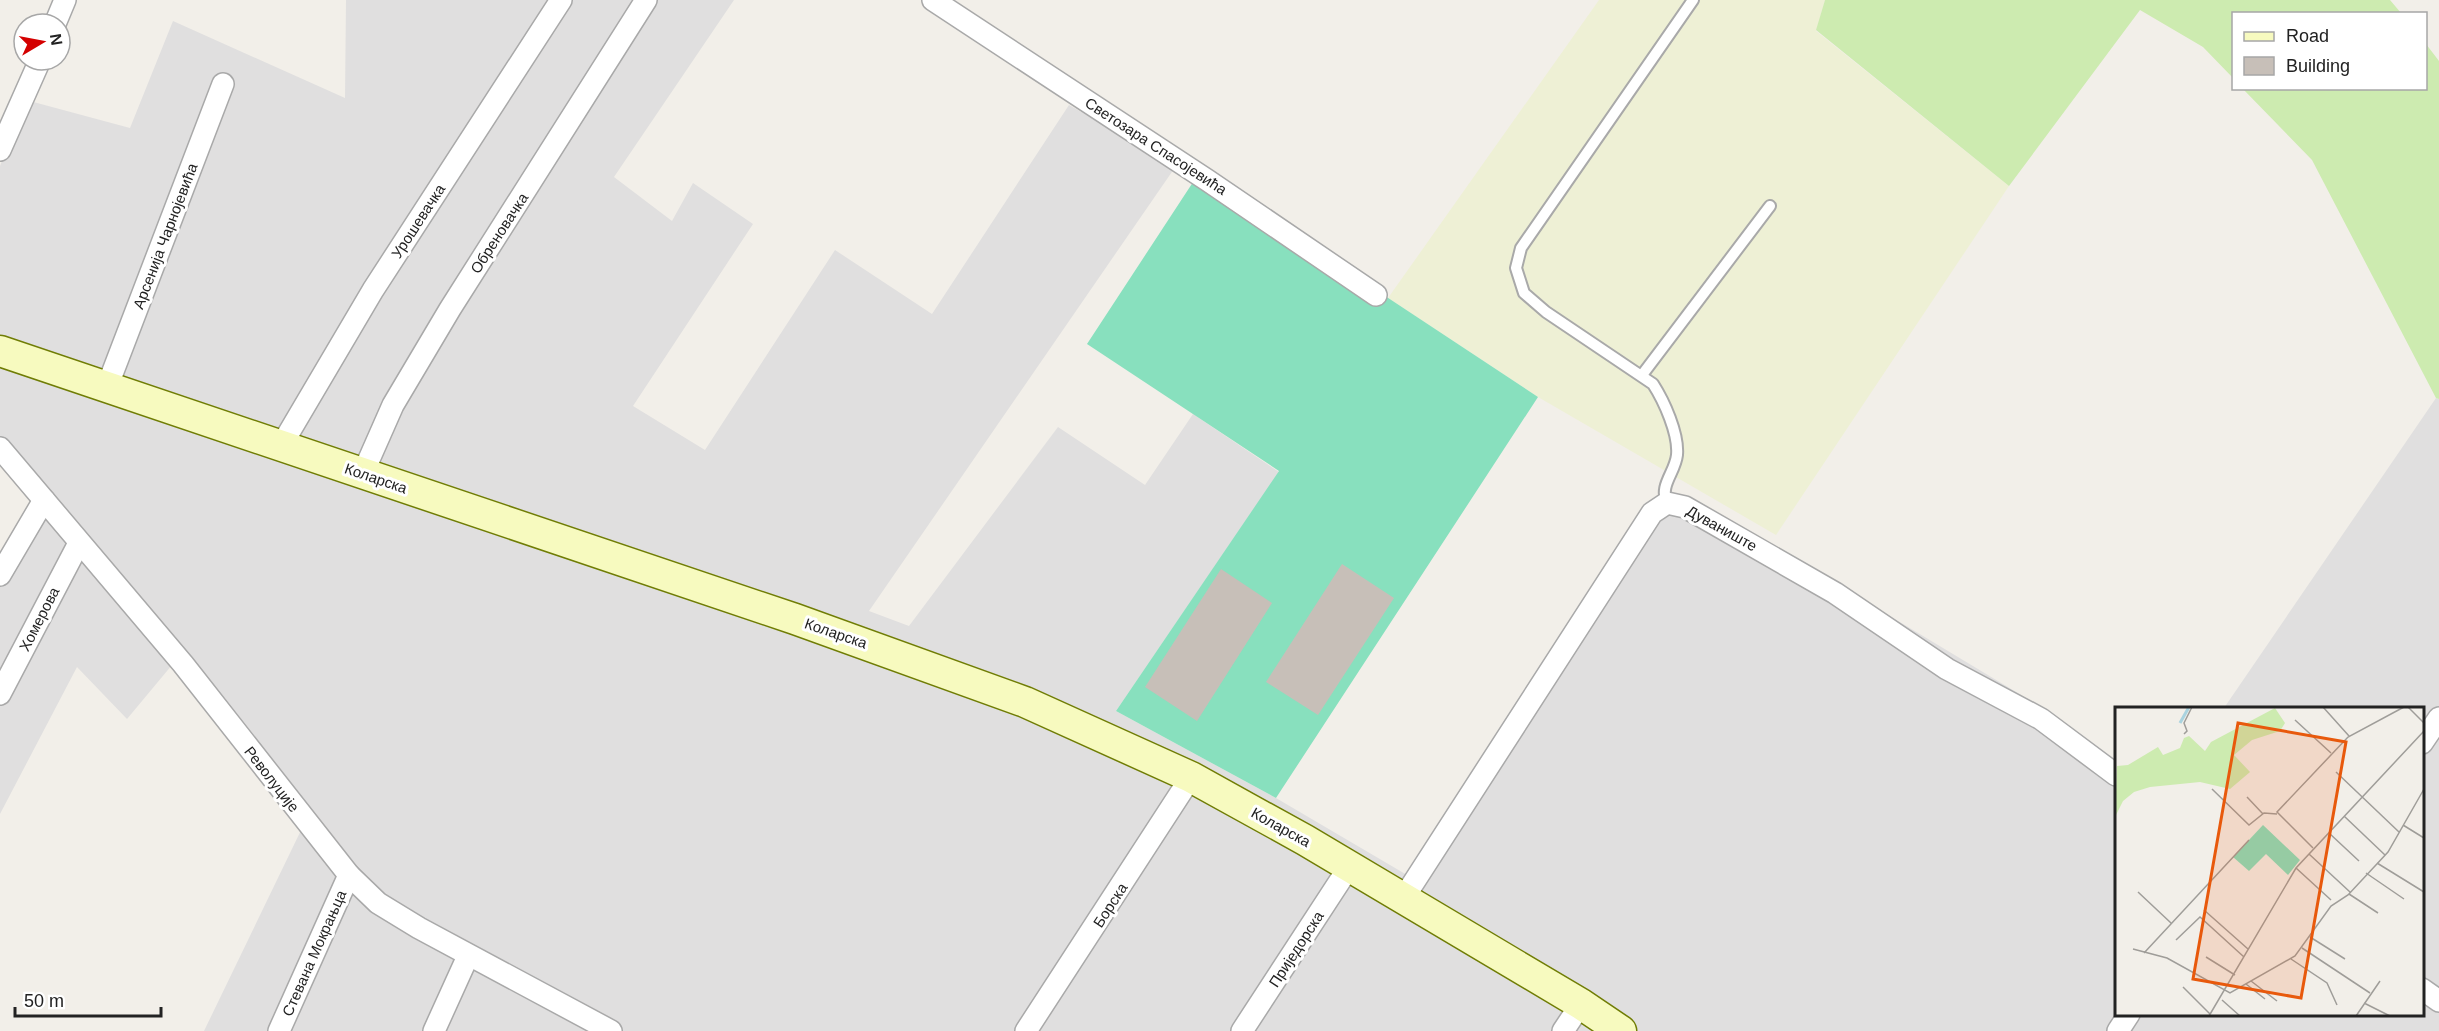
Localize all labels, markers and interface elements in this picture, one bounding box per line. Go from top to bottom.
north arrow [12,12,72,72]
legend [2232,12,2427,90]
text: Road [2286,26,2329,46]
text: N [47,32,66,47]
text: Building [2286,56,2350,76]
street label: Светозара Спасојевића [1082,94,1231,199]
street label: Арсенија Чарнојевића [129,160,201,311]
street label: Урошевачка [388,180,449,261]
street label: Обреновачка [467,189,532,276]
street label: Коларска [343,459,410,497]
street label: Дуваниште [1684,502,1760,554]
street label: Хомерова [16,584,63,654]
street label: Коларска [803,614,870,652]
inset map [2115,707,2424,1016]
street label: Револуције [241,743,303,815]
street label: Коларска [1248,804,1314,850]
street label: Борска [1089,879,1131,930]
street label: Стевана Мокрањца [279,887,350,1019]
street label: Приједорска [1265,907,1327,990]
scale bar [15,980,160,1018]
text: 50 m [24,991,64,1011]

